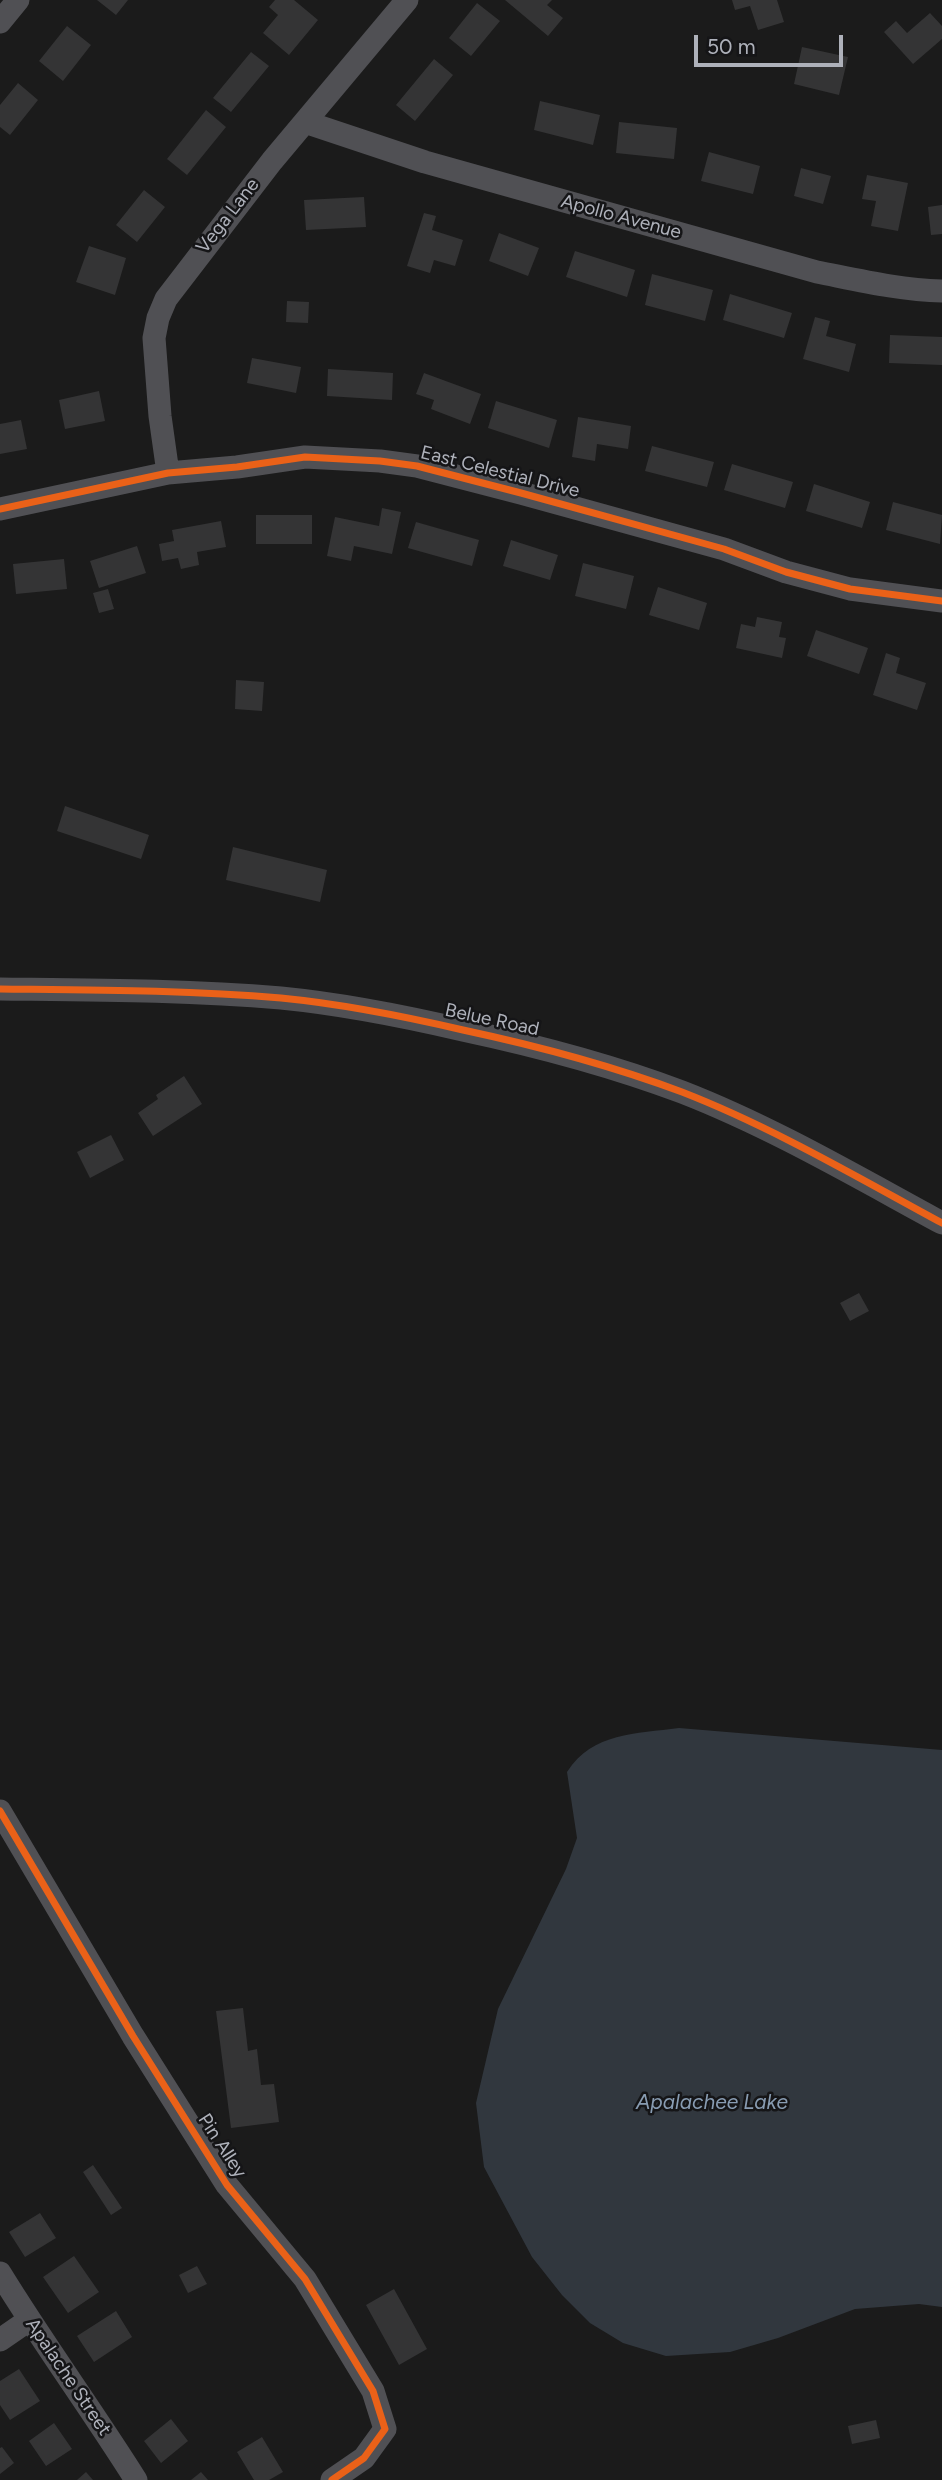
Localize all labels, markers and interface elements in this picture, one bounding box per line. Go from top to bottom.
scale bar [697,21,846,65]
text: 50 m [707,34,756,59]
street label: Vega Lane [192,174,264,258]
street label: Apollo Avenue [558,190,684,244]
street label: East Celestial Drive [418,441,582,503]
street label: Belue Road [443,999,541,1041]
water label: Apalachee Lake [636,2090,788,2116]
street label: Pin Alley [193,2110,251,2182]
street label: Apalache Street [20,2314,116,2440]

